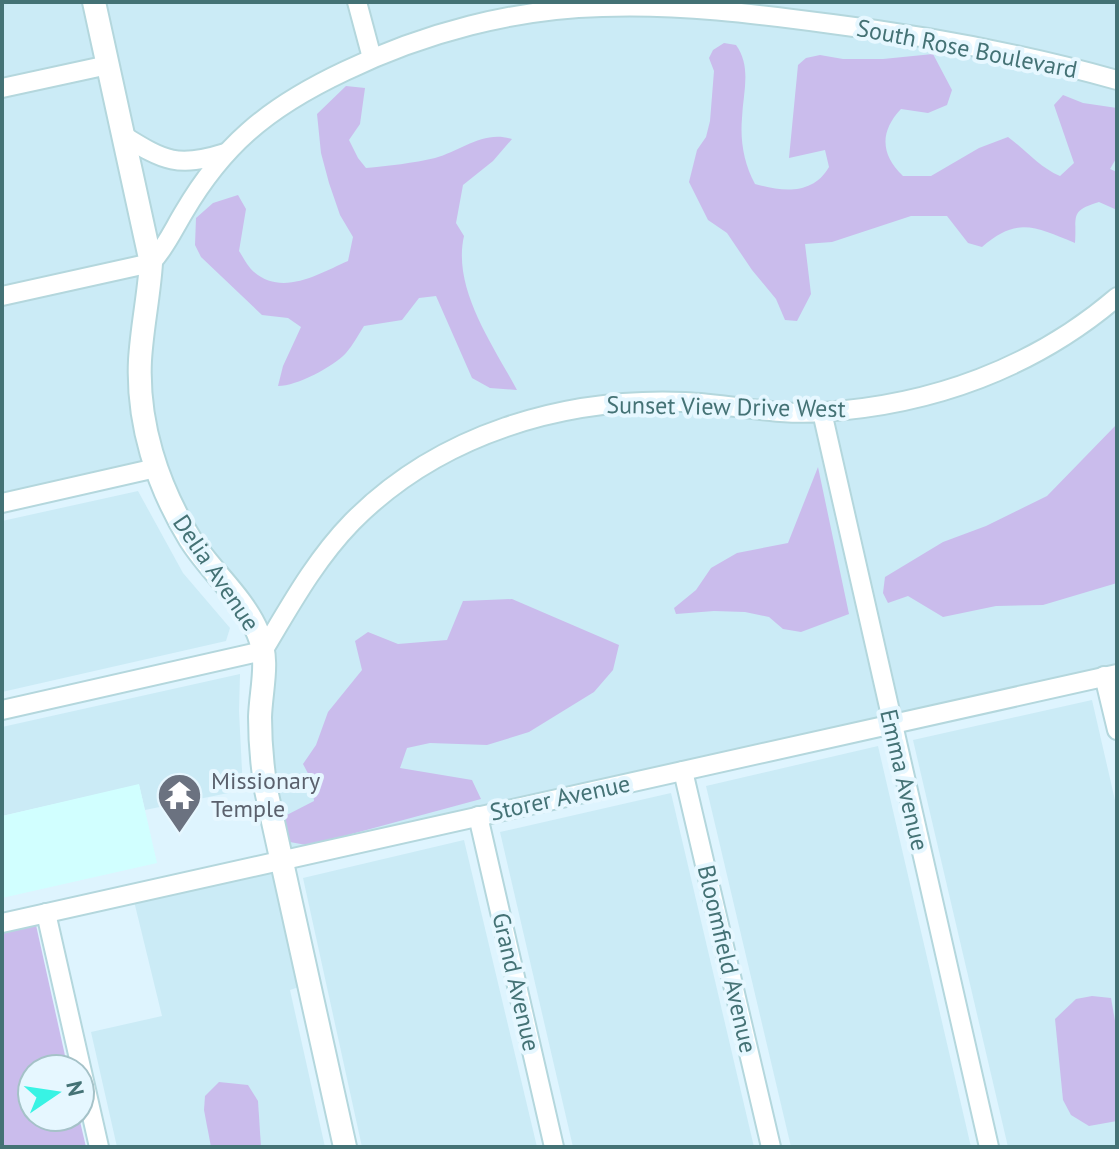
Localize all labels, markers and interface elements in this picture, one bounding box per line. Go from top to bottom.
street label: South Rose Boulevard [854,12,1080,85]
street label: Sunset View Drive West [606,389,846,424]
street label: Delia Avenue [166,509,267,637]
street label: Emma Avenue [873,706,936,854]
place label: Missionary Temple [211,765,320,824]
street label: Storer Avenue [487,768,633,827]
temple icon: Missionary Temple [156,771,204,834]
street label: Bloomfield Avenue [691,862,764,1056]
street label: Grand Avenue [485,910,547,1054]
north arrow [16,1053,96,1133]
text: N [60,1078,91,1099]

